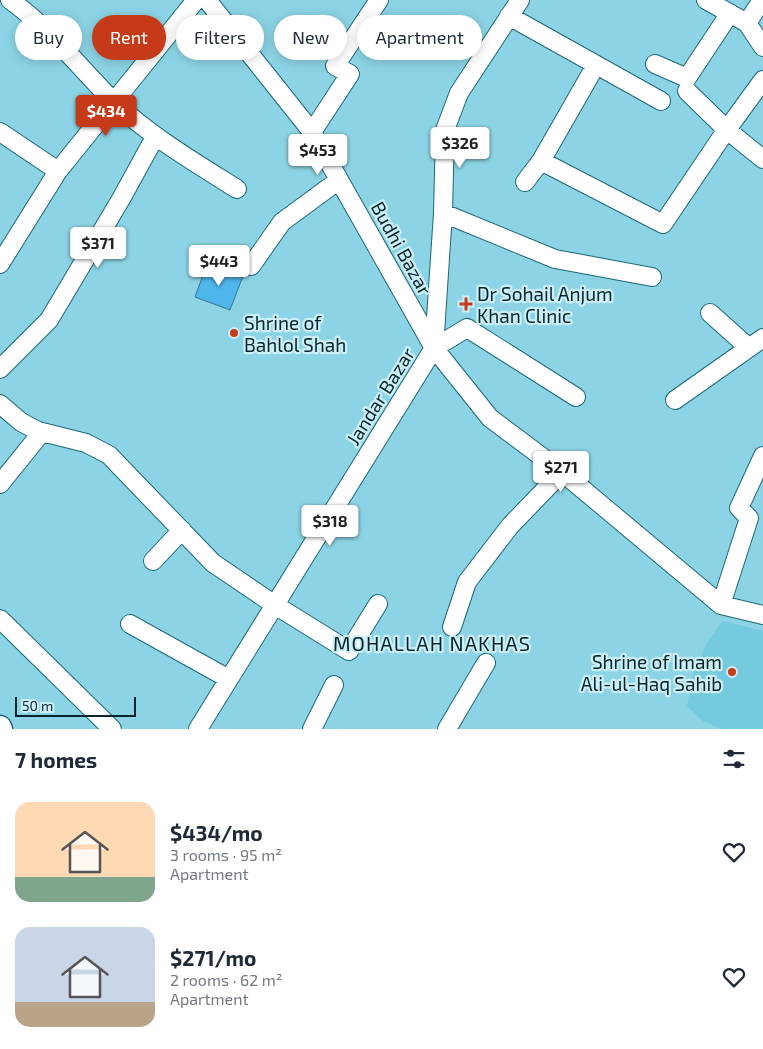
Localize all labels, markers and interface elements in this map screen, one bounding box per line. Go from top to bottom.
chip: Buy [15,15,82,60]
chip: Rent [92,15,166,60]
chip: Filters [176,15,264,60]
chip: New [274,15,347,60]
chip: Apartment [357,15,482,60]
pin: $434 [76,94,136,137]
text: $434 [87,101,125,120]
pin: $326 [430,126,490,169]
text: $326 [441,133,479,152]
pin: $453 [288,134,348,176]
text: $453 [299,140,337,159]
street label: Budhi Bazar [367,197,437,299]
pin: $371 [68,226,128,269]
text: $371 [81,233,115,252]
pin: $443 [189,244,249,287]
text: $443 [200,251,238,270]
place label: Dr Sohail Anjum Khan Clinic [477,282,613,327]
marker: Dr Sohail Anjum Khan Clinic [459,297,473,311]
place label: Shrine of Bahlol Shah [244,311,346,356]
marker: Shrine of Bahlol Shah [228,327,240,339]
street label: Jandar Bazar [341,343,419,449]
pin: $271 [531,450,591,493]
text: $271 [544,457,578,476]
pin: $318 [300,504,360,547]
text: $318 [312,511,348,530]
district label: MOHALLAH NAKHAS [333,631,531,655]
place label: Shrine of Imam Ali-ul-Haq Sahib [581,650,722,695]
marker: Shrine of Imam Ali-ul-Haq Sahib [726,666,738,678]
scale bar [15,694,136,717]
text: 50 m [22,697,53,714]
icon: filters [720,745,748,773]
text: 7 homes [15,747,97,772]
text: $434/mo [170,820,263,845]
icon: home [55,822,115,882]
icon: heart [720,838,748,866]
text: 3 rooms · 95 m² [170,845,282,864]
text: Apartment [170,864,249,883]
text: $271/mo [170,945,256,970]
icon: home [55,947,115,1007]
icon: heart [720,963,748,991]
text: 2 rooms · 62 m² [170,970,282,989]
text: Apartment [170,989,249,1008]

